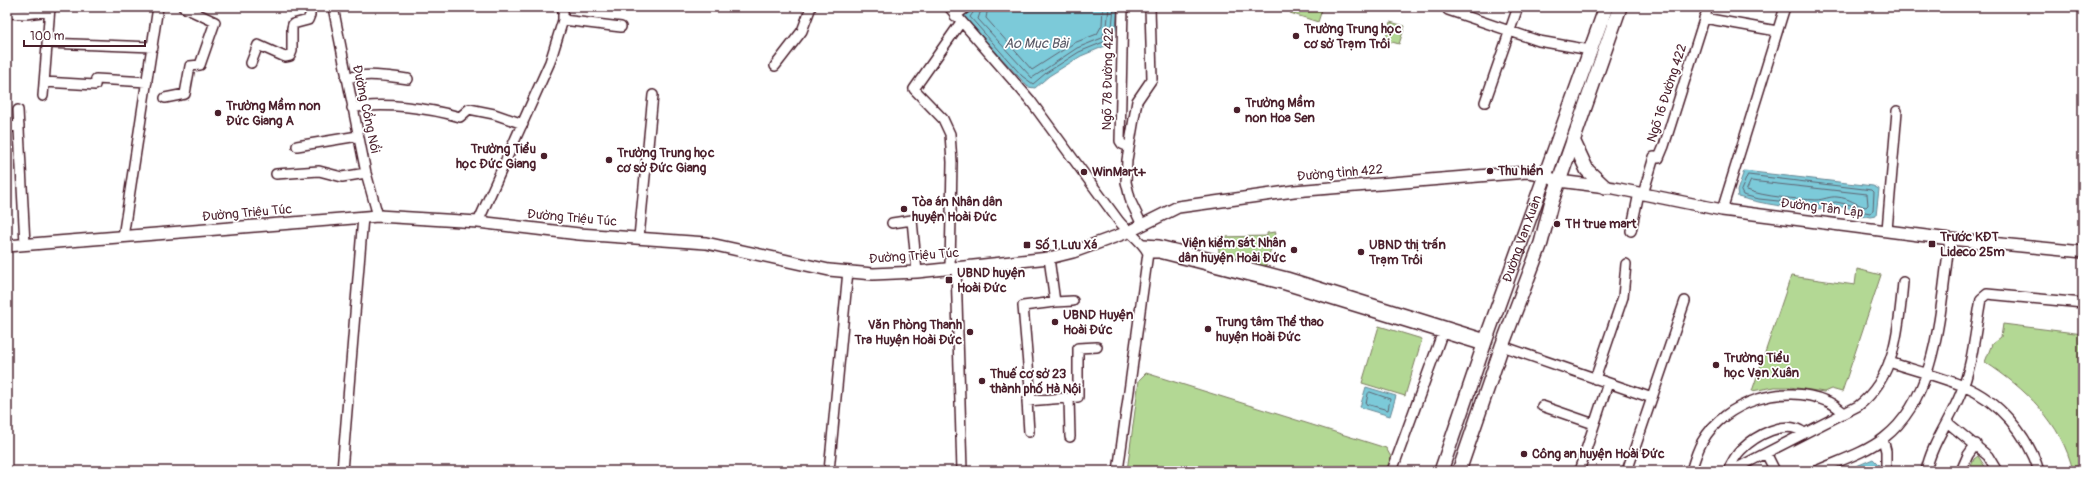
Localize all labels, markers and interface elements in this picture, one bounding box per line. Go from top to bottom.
place label: Trường Trung học cơ sở Trạm Trôi [1303,21,1402,52]
scale bar [24,22,145,48]
street label: Ngõ 78 Đường 422 [1099,27,1117,131]
text: 100 m [30,29,65,44]
marker: Trường Trung học cơ sở Trạm Trôi [1291,31,1301,41]
water label: Ao Mục Bài [1004,35,1070,52]
street label: Ngõ 16 Đường 422 [1644,42,1690,144]
street label: Đường Cổng Nổi [349,64,383,154]
place label: Trường Mầm non Hoa Sen [1244,94,1315,126]
place label: Trường Mầm non Đức Giang A [225,97,321,129]
marker: Trường Mầm non Hoa Sen [1232,105,1242,115]
marker: Trường Mầm non Đức Giang A [213,108,223,118]
place label: Trường Tiểu học Đức Giang [456,141,536,172]
place label: Trường Trung học cơ sở Đức Giang [616,145,715,176]
marker: Trường Tiểu học Đức Giang [539,151,549,161]
marker: Trường Trung học cơ sở Đức Giang [604,155,614,165]
street label: Đường tỉnh 422 [1296,161,1384,185]
place label: Thu hiền [1497,163,1544,179]
place label: WinMart+ [1092,164,1146,180]
marker: Thu hiền [1485,166,1495,176]
marker: WinMart+ [1079,167,1089,177]
street label: Đường Vạn Xuân [1499,193,1545,285]
place label: Tòa án Nhân dân huyện Hoài Đức [911,194,1003,225]
street label: Đường Tân Lập [1780,195,1864,221]
street label: Đường Triệu Túc [201,201,293,225]
marker: Tòa án Nhân dân huyện Hoài Đức [899,204,909,214]
street label: Đường Triệu Túc [526,206,618,230]
place label: TH true mart [1564,216,1637,232]
marker: TH true mart [1552,219,1562,229]
place label: Trước KĐT Lideco 25m [1939,229,2005,260]
place label: Viện kiểm sát Nhân dân huyện Hoài Đức [1178,235,1287,266]
place label: UBND thị trấn Trạm Trôi [1368,236,1447,268]
place label: Số 1 Lưu Xá [1035,237,1097,253]
marker: Trước KĐT Lideco 25m [1927,239,1937,249]
marker: Số 1 Lưu Xá [1022,240,1032,250]
street label: Đường Triệu Túc [868,245,960,267]
marker: Viện kiểm sát Nhân dân huyện Hoài Đức [1289,245,1299,255]
marker: UBND thị trấn Trạm Trôi [1356,247,1366,257]
place label: UBND huyện Hoài Đức [957,265,1026,296]
marker: UBND huyện Hoài Đức [944,275,954,285]
place label: UBND Huyện Hoài Đức [1063,307,1134,338]
place label: Trung tâm Thể thao huyện Hoài Đức [1215,314,1324,345]
place label: Văn Phòng Thanh Tra Huyện Hoài Đức [854,317,962,348]
marker: UBND Huyện Hoài Đức [1050,317,1060,327]
marker: Trung tâm Thể thao huyện Hoài Đức [1203,324,1213,334]
marker: Văn Phòng Thanh Tra Huyện Hoài Đức [965,327,975,337]
place label: Trường Tiểu học Vạn Xuân [1723,350,1800,381]
marker: Trường Tiểu học Vạn Xuân [1711,360,1721,370]
place label: Thuế cơ sở 23 thành phố Hà Nội [989,366,1082,397]
marker: Thuế cơ sở 23 thành phố Hà Nội [977,376,987,386]
place label: Công an huyện Hoài Đức [1532,446,1665,462]
marker: Công an huyện Hoài Đức [1519,449,1529,459]

